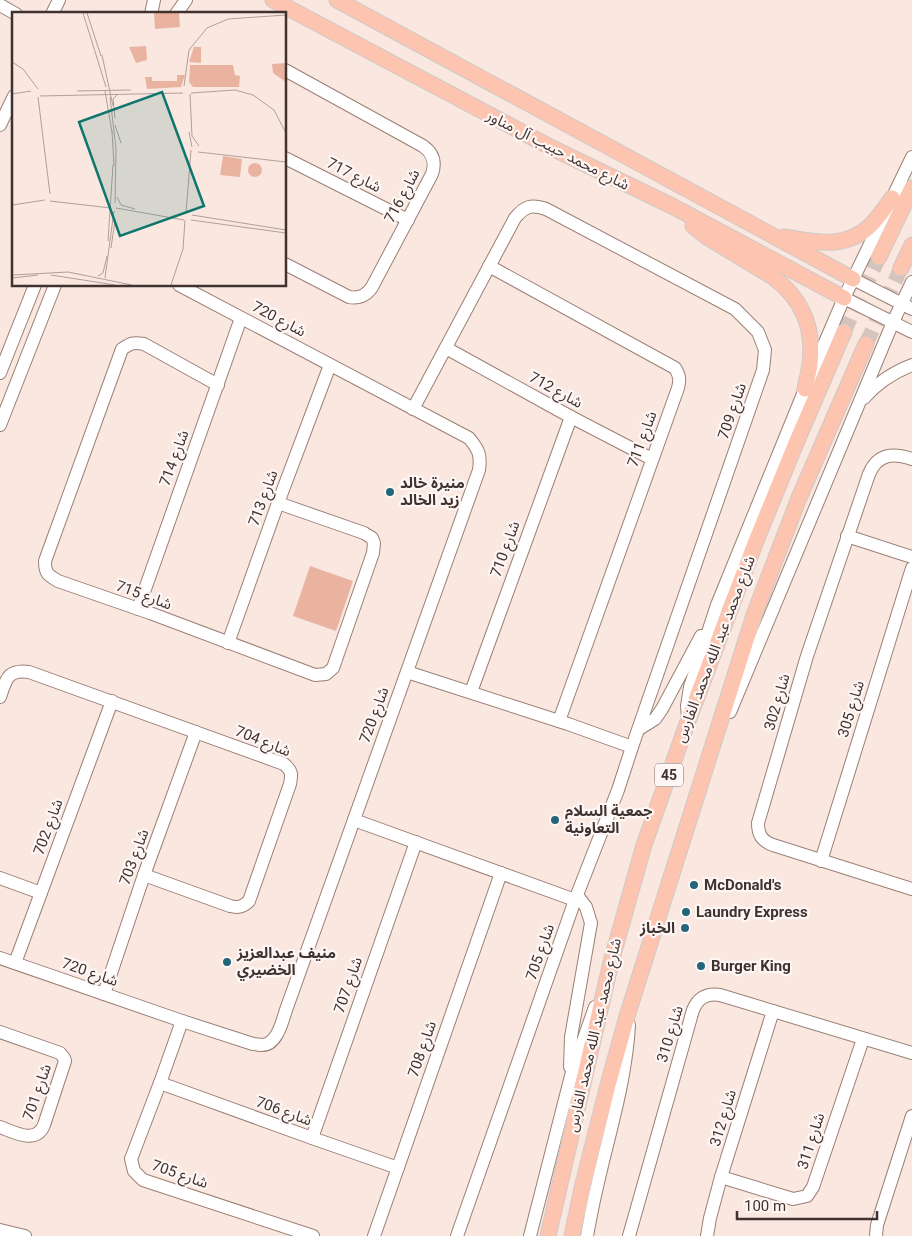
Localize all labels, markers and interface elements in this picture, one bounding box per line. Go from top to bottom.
inset map [12,12,286,286]
street label: شارع محمد حبيب آل مناور [481,106,633,197]
street label: شارع 717 [323,154,384,199]
street label: شارع 716 [380,166,426,227]
street label: شارع 720 [248,297,309,343]
street label: شارع 712 [525,368,586,415]
street label: شارع 709 [714,380,753,442]
street label: شارع 711 [624,408,663,470]
street label: شارع 714 [156,427,195,489]
street label: شارع 713 [245,467,284,529]
place label: منيرة خالد زيد الخالد [400,474,465,509]
marker: منيرة خالد زيد الخالد [384,486,396,498]
street label: شارع 710 [487,518,526,580]
street label: شارع محمد عبد الله محمد الفارس [671,553,762,746]
street label: شارع 715 [113,577,175,616]
street label: شارع 302 [760,671,797,733]
street label: شارع 305 [834,678,871,740]
street label: شارع 720 [356,684,395,746]
street label: شارع 704 [231,722,294,763]
road number: 45 [655,764,683,786]
street label: شارع 702 [30,796,69,858]
place label: جمعية السلام التعاونية [565,802,653,837]
marker: جمعية السلام التعاونية [549,814,561,826]
street label: شارع 703 [116,826,155,888]
place label: McDonald's [704,876,782,894]
marker: McDonald's [688,879,700,891]
place label: Laundry Express [696,903,808,921]
marker: Laundry Express [680,906,692,918]
place label: الخباز [639,919,675,937]
street label: شارع 705 [522,921,561,983]
marker: الخباز [679,922,691,934]
street label: شارع محمد عبد الله محمد الفارس [563,936,628,1134]
place label: منيف عبدالعزيز الخضيري [236,944,336,981]
street label: شارع 720 [59,954,121,993]
street label: شارع 707 [330,954,369,1016]
marker: منيف عبدالعزيز الخضيري [221,956,233,968]
place label: Burger King [711,957,791,975]
marker: Burger King [695,960,707,972]
street label: شارع 310 [653,1003,690,1065]
street label: شارع 708 [404,1018,443,1080]
street label: شارع 701 [19,1061,58,1123]
street label: شارع 312 [706,1087,743,1149]
street label: شارع 706 [253,1093,315,1132]
street label: شارع 311 [793,1110,831,1172]
street label: شارع 705 [149,1156,211,1195]
scale bar [737,1188,877,1220]
text: 100 m [744,1197,786,1215]

